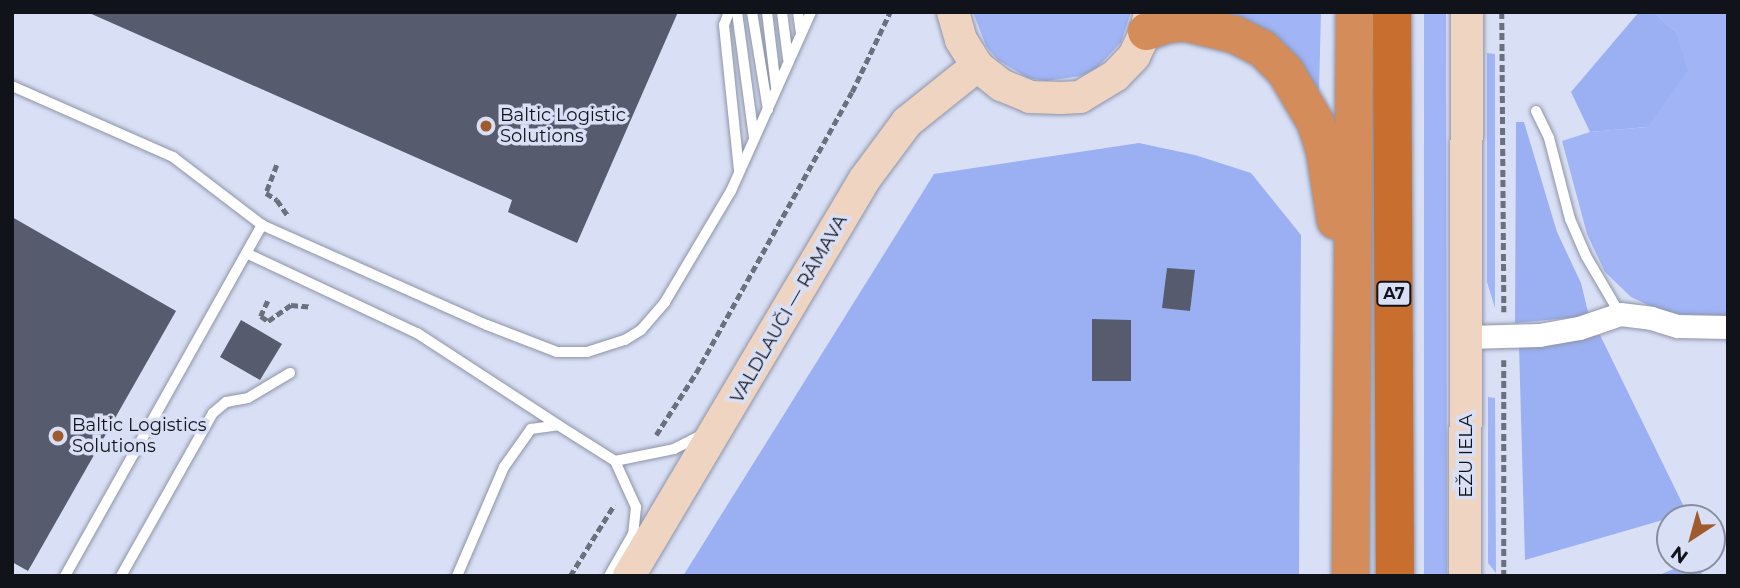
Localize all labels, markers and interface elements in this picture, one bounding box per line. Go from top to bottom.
place label: Baltic Logistic Solutions [500,105,626,148]
marker: Baltic Logistic Solutions [478,118,494,134]
street label: VALDLAUČI — RĀMAVA [726,211,852,407]
road number: A7 [1375,282,1413,306]
street label: EŽU IELA [1455,414,1477,498]
place label: Baltic Logistics Solutions [72,415,207,458]
marker: Baltic Logistics Solutions [50,428,66,444]
north arrow [1656,504,1726,574]
text: N [1667,541,1693,569]

